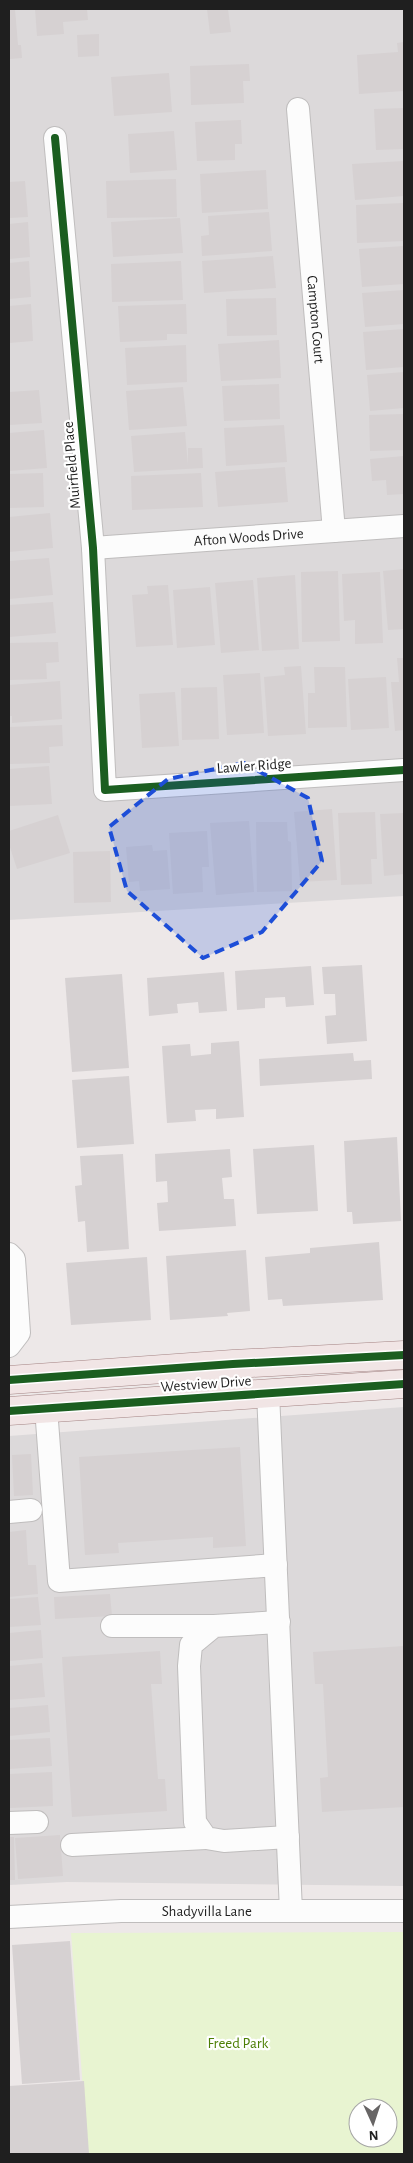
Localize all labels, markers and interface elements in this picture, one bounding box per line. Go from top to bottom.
street label: Campton Court [305,275,327,364]
street label: Muirfield Place [61,420,83,509]
street label: Afton Woods Drive [193,526,304,548]
street label: Lawler Ridge [216,756,292,776]
street label: Westview Drive [160,1373,252,1395]
street label: Shadyvilla Lane [162,1904,252,1919]
park label: Freed Park [208,2036,269,2051]
north arrow [348,2098,398,2148]
text: N [368,2128,379,2142]

